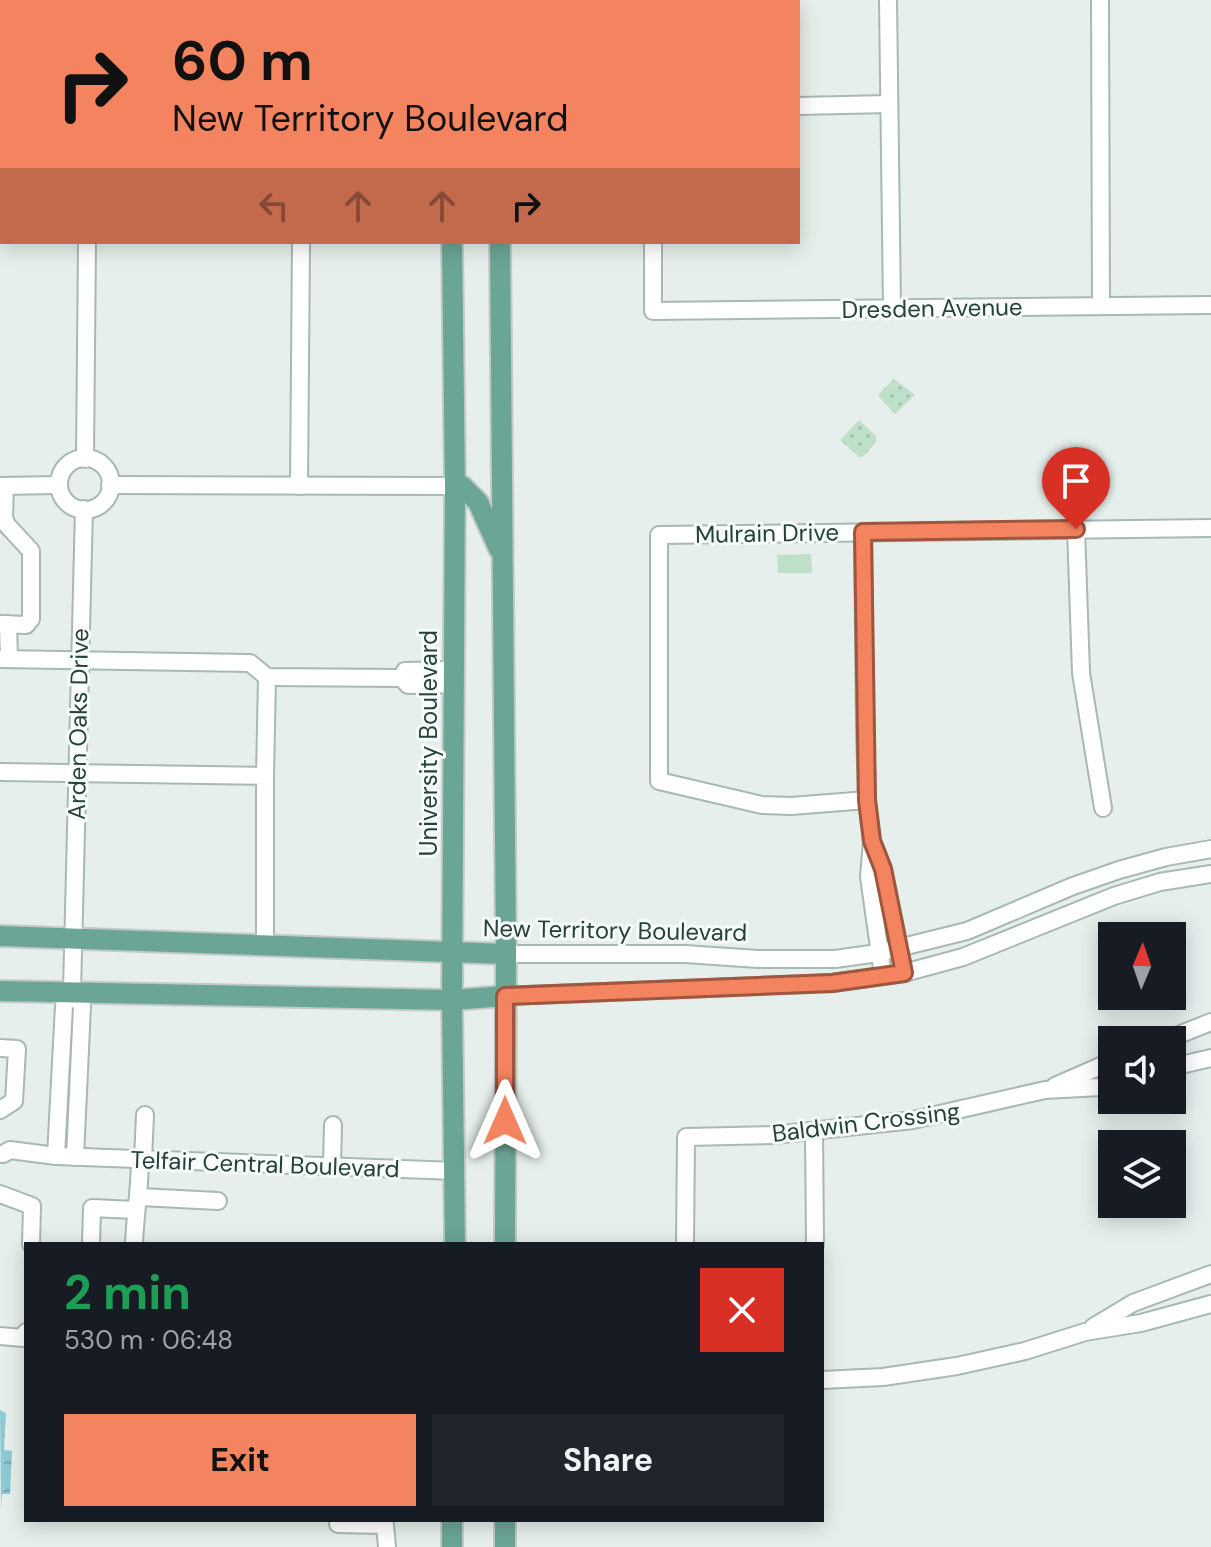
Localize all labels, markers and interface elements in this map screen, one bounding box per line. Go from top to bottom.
text: 60 m [172,24,313,97]
icon: right [40,32,144,136]
text: New Territory Boulevard [172,95,569,142]
icon: left [252,184,296,228]
icon: ahead [336,184,380,228]
icon: ahead [420,184,464,228]
icon: right [504,184,548,228]
street label: Dresden Avenue [841,291,1023,325]
pin [1042,447,1110,529]
icon: arrive [1054,459,1098,503]
street label: Mulrain Drive [695,516,839,550]
street label: Arden Oaks Drive [61,628,95,820]
street label: University Boulevard [413,630,444,856]
street label: New Territory Boulevard [483,912,747,948]
north arrow [1098,922,1186,1010]
map controls [1098,922,1186,1218]
button: sound [1098,1026,1186,1114]
position arrow [463,1079,547,1163]
street label: Baldwin Crossing [770,1095,962,1149]
button: layers [1098,1130,1186,1218]
street label: Telfair Central Boulevard [130,1144,400,1184]
text: 2 min [64,1261,191,1324]
button: close [700,1268,784,1352]
text: 530 m · 06:48 [64,1323,233,1357]
button: Exit [64,1414,416,1506]
button: Share [432,1414,784,1506]

